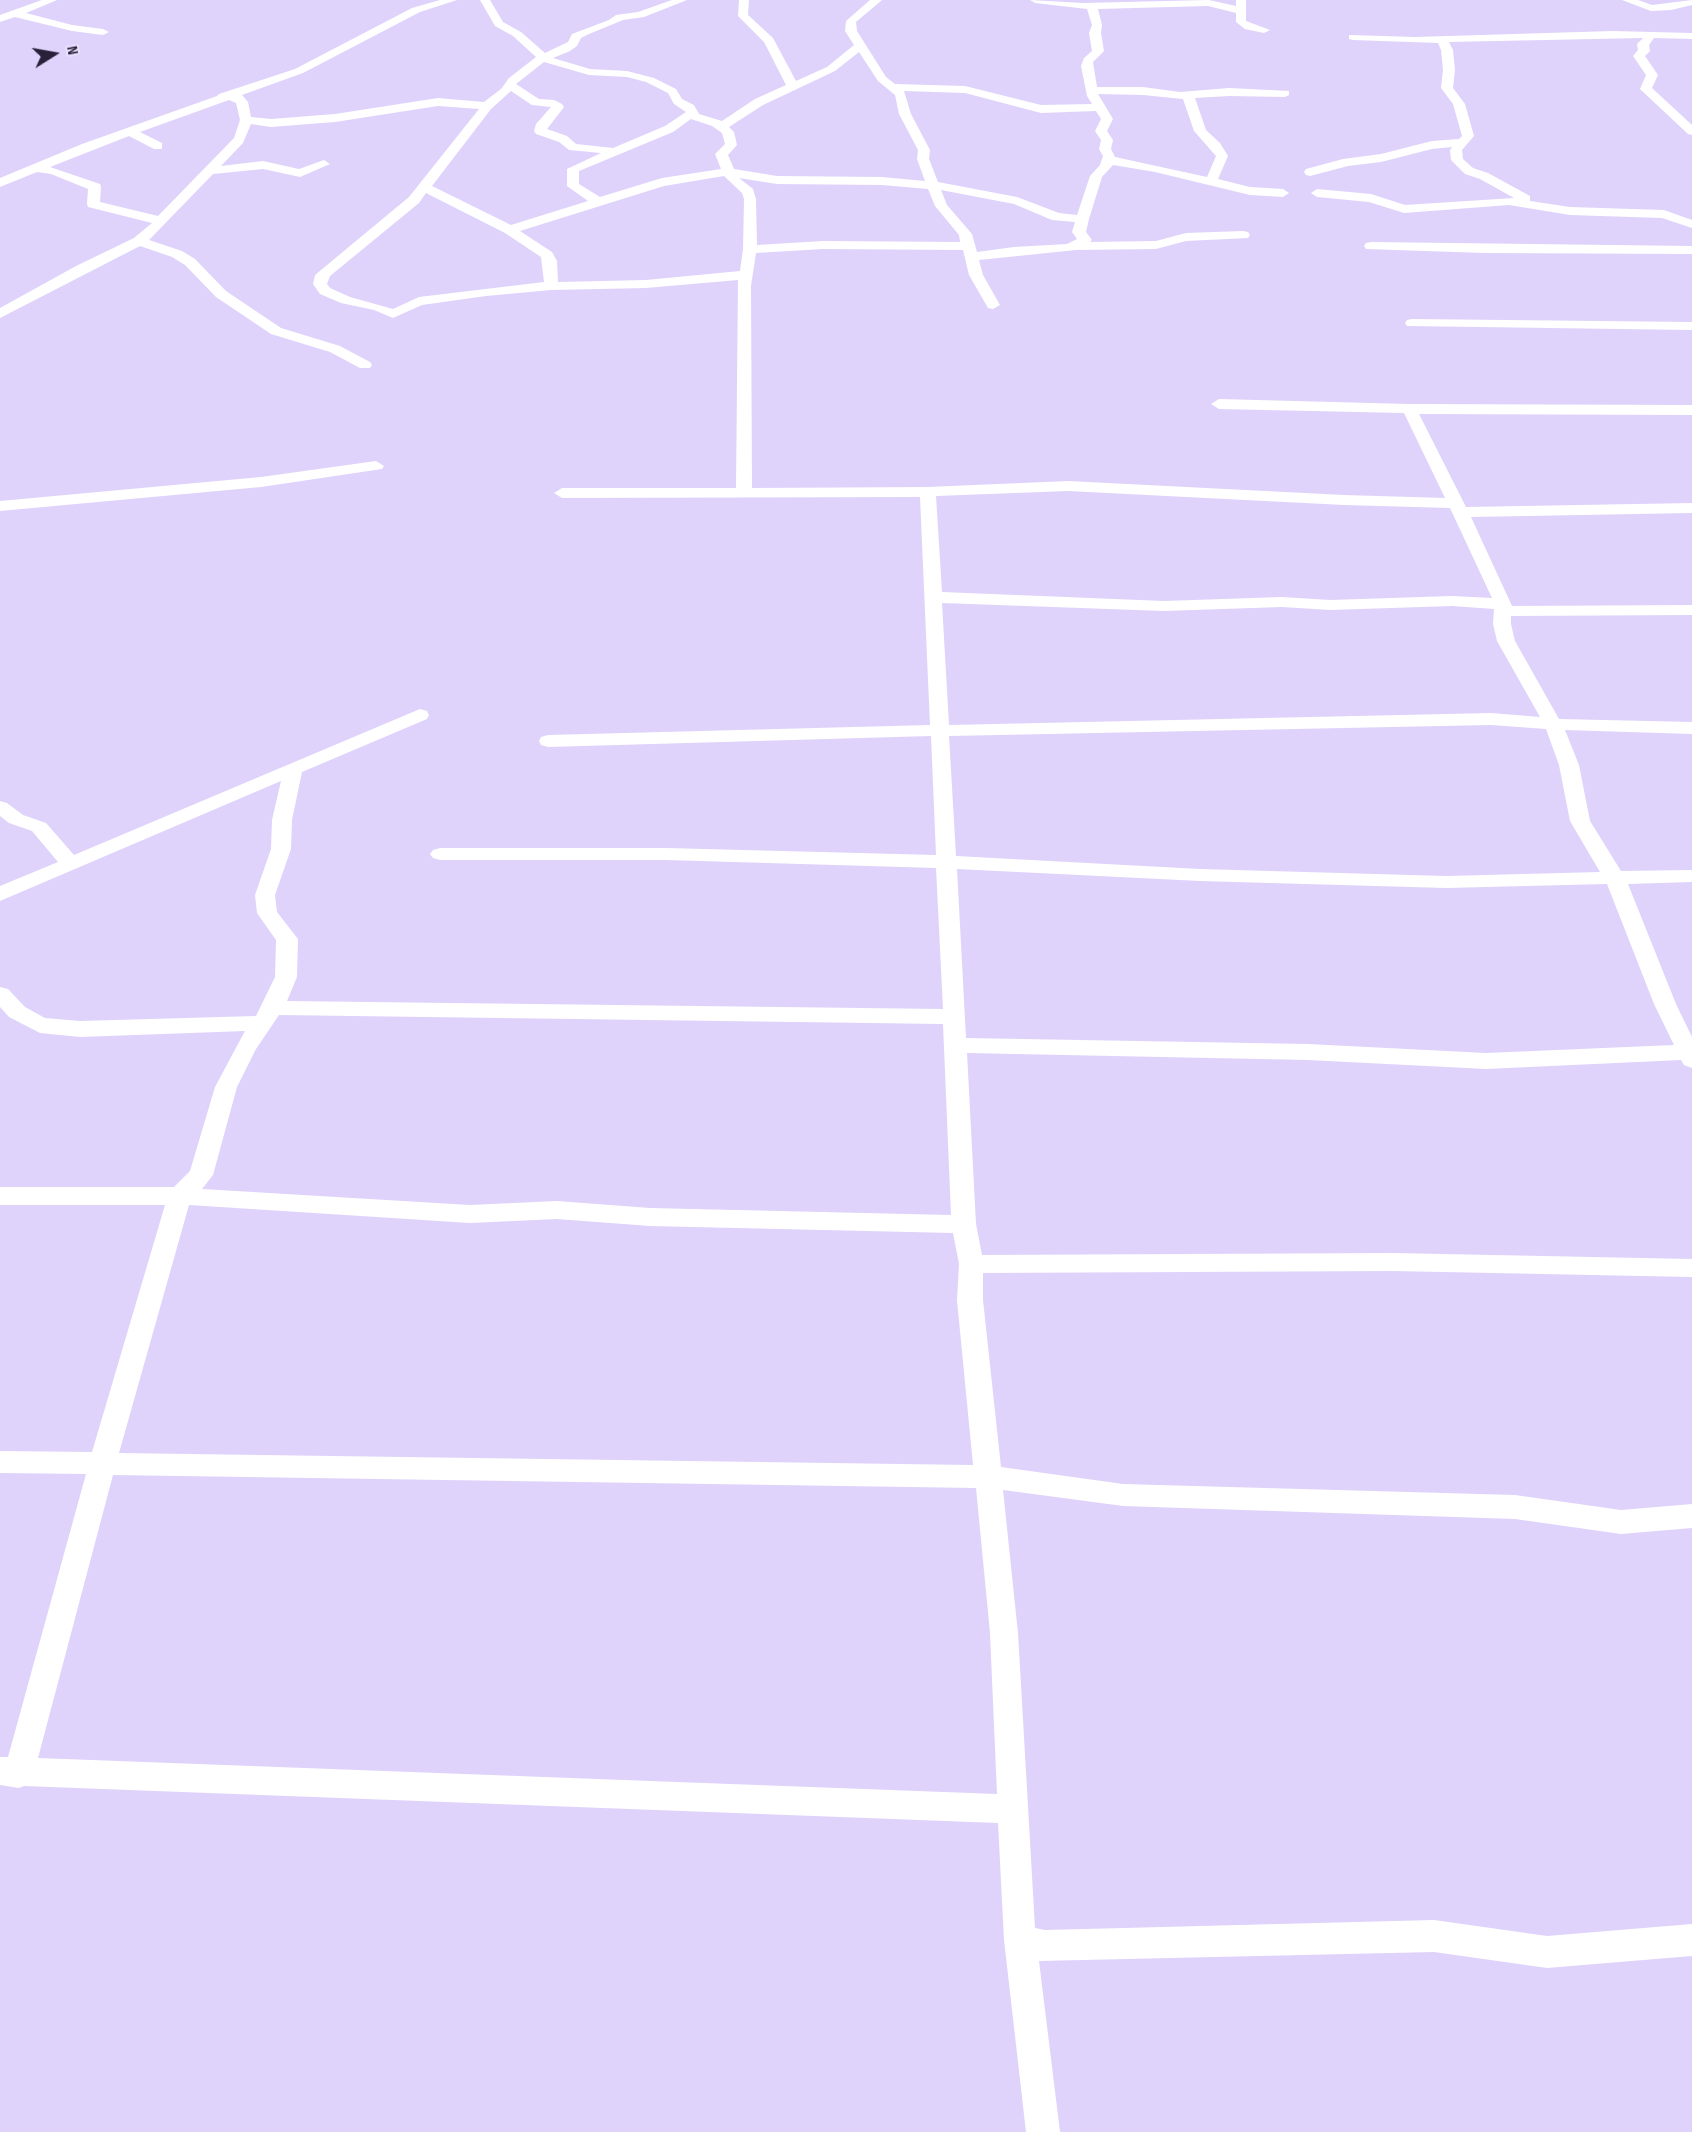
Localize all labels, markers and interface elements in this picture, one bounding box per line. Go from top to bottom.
north arrow [24,24,84,84]
text: N [62,44,82,56]

